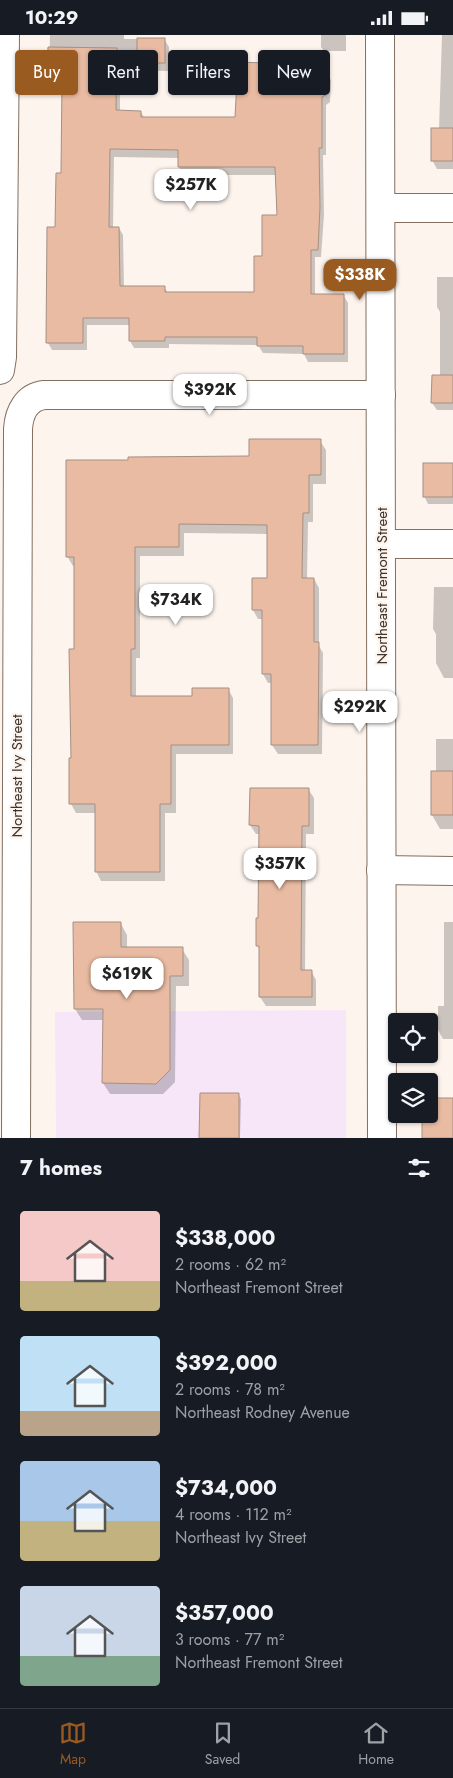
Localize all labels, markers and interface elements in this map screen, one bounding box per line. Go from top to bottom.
text: 10:29 [25,4,79,31]
chip: Buy [15,50,78,95]
chip: Rent [88,50,158,95]
chip: Filters [168,50,248,95]
chip: New [258,50,330,95]
pin: $257K [156,169,226,211]
text: $257K [165,173,217,196]
pin: $338K [325,259,395,301]
text: $338K [334,263,386,286]
pin: $392K [175,373,245,416]
text: $392K [184,378,236,401]
street label: Northeast Fremont Street [371,507,393,665]
pin: $734K [141,583,211,626]
text: $734K [150,588,202,611]
pin: $292K [325,691,395,733]
text: $292K [334,695,386,718]
street label: Northeast Ivy Street [6,714,28,838]
pin: $357K [245,847,315,890]
text: $357K [254,852,306,875]
pin: $619K [92,957,162,1000]
text: $619K [102,962,152,985]
map controls [388,1013,438,1123]
button: locate [388,1013,438,1063]
button: layers [388,1073,438,1123]
text: 7 homes [20,1153,102,1183]
icon: filters [405,1154,433,1182]
text: $338,000 [175,1223,276,1253]
icon: home [60,1231,120,1291]
text: 2 rooms · 62 m² [175,1253,286,1276]
text: Northeast Fremont Street [175,1276,343,1299]
text: $392,000 [175,1348,277,1378]
icon: home [60,1356,120,1416]
text: 2 rooms · 78 m² [175,1378,285,1401]
text: Northeast Rodney Avenue [175,1401,350,1424]
text: $734,000 [175,1473,277,1503]
icon: home [60,1481,120,1541]
text: 4 rooms · 112 m² [175,1503,292,1526]
text: Northeast Ivy Street [175,1526,306,1549]
text: $357,000 [175,1598,274,1628]
icon: home [60,1606,120,1666]
text: 3 rooms · 77 m² [175,1628,284,1651]
text: Northeast Fremont Street [175,1651,343,1674]
tab: Map [59,1719,87,1769]
tab: Saved [205,1719,240,1769]
tab: Home [358,1719,394,1769]

